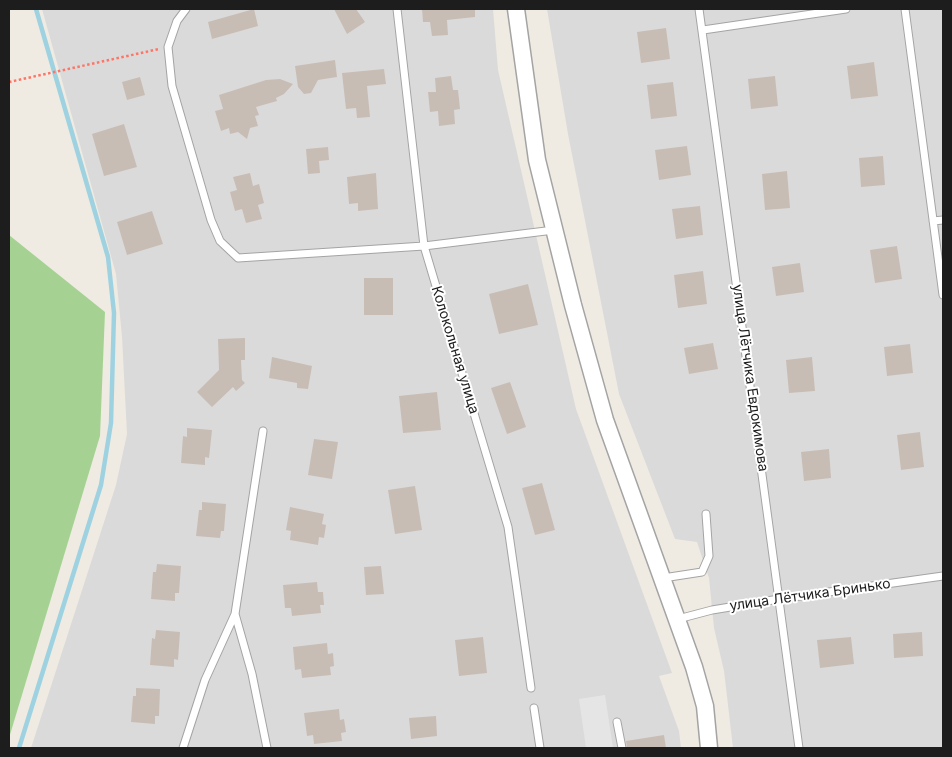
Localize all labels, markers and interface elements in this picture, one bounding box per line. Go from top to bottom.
street label: улица Лётчика Евдокимова [729,283,771,473]
street label: Колокольная улица [428,284,482,416]
street label: улица Лётчика Бринько [728,575,892,615]

